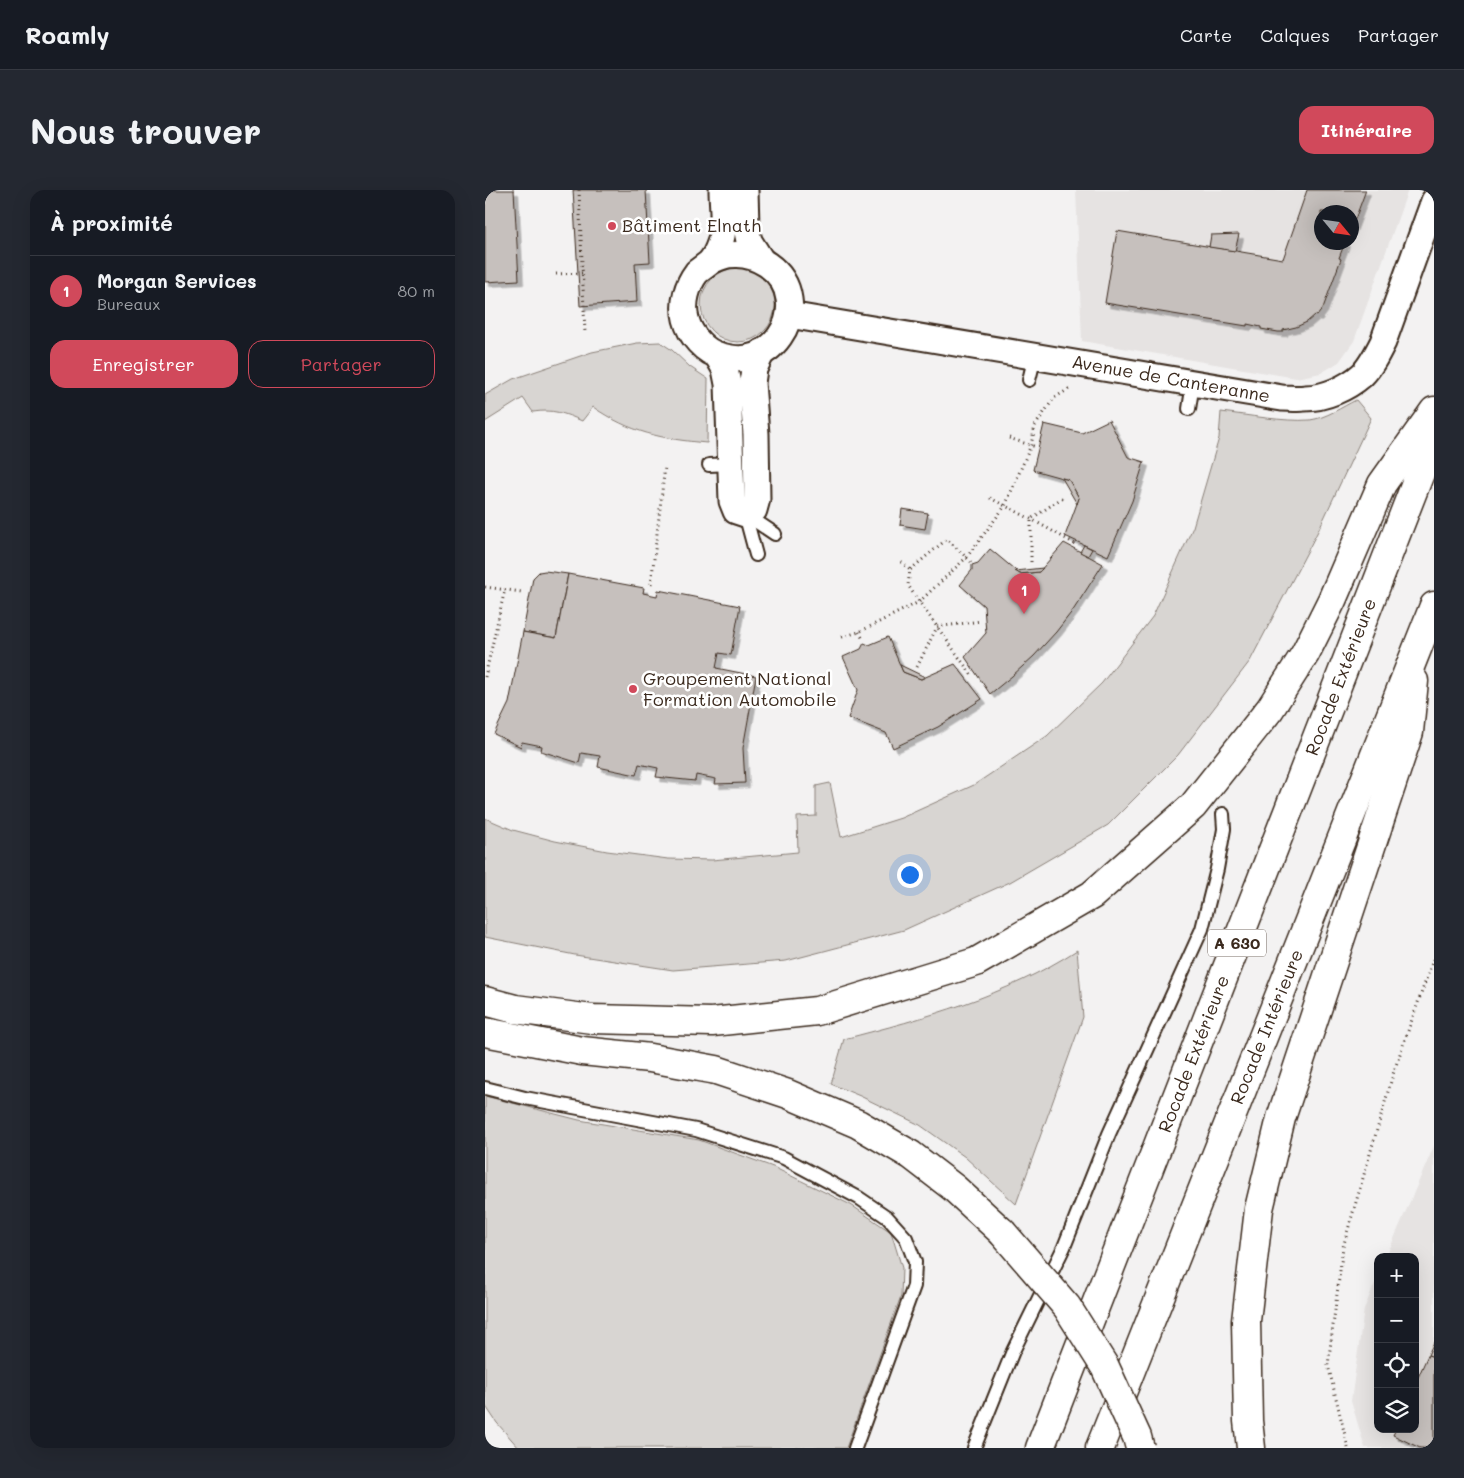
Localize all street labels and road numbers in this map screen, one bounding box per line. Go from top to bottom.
street label: Avenue de Canteranne [1070,349,1272,407]
street label: Rocade Extérieure [1299,595,1381,759]
road number: A 630 [1208,930,1266,956]
street label: Rocade Intérieure [1224,946,1308,1108]
street label: Rocade Extérieure [1152,972,1234,1136]

